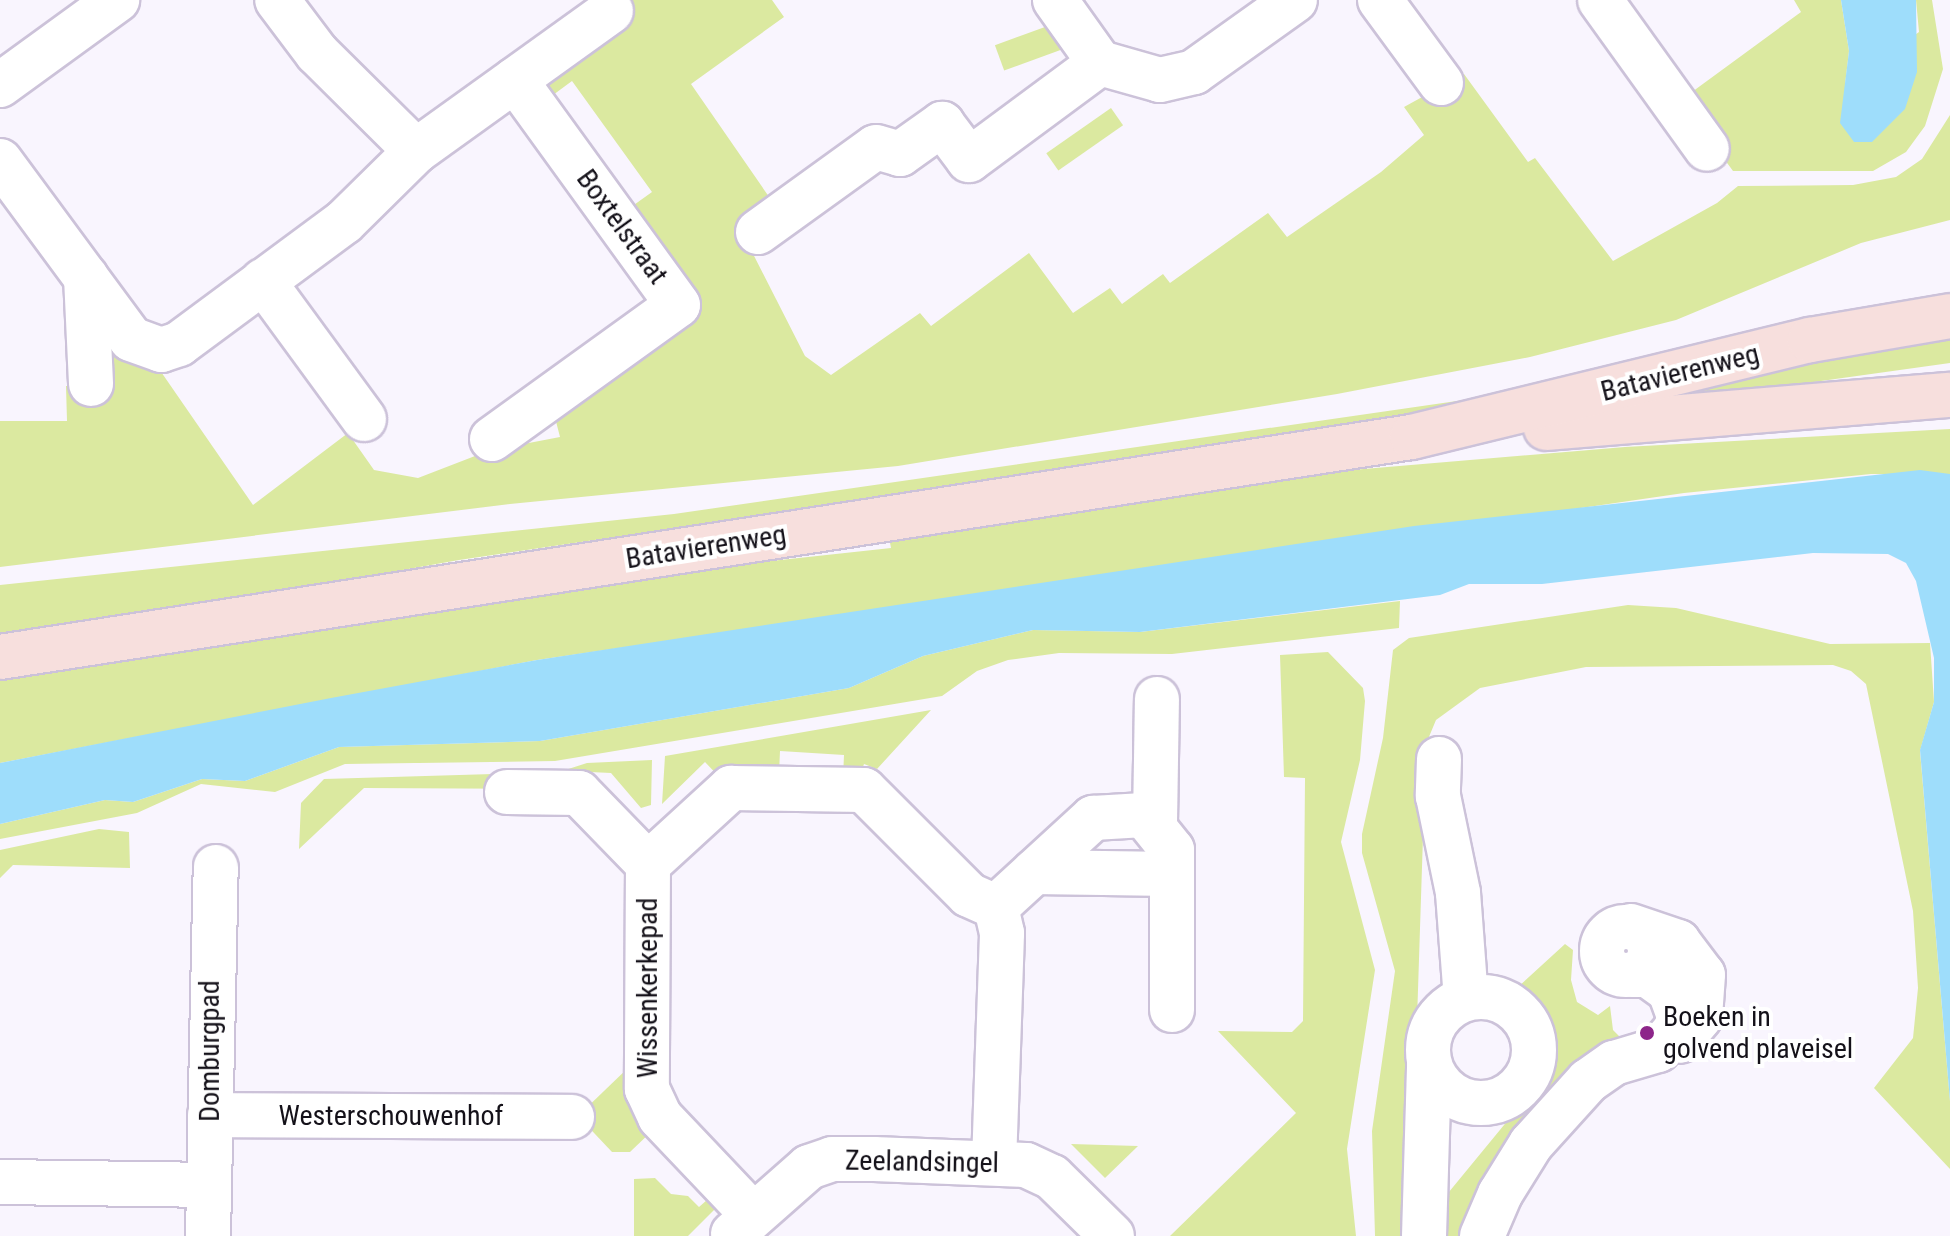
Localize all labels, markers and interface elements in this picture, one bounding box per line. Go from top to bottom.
street label: Boxtelstraat [569,163,675,291]
street label: Batavierenweg [1597,337,1763,409]
street label: Batavierenweg [623,518,789,576]
street label: Wissenkerkepad [631,898,665,1078]
street label: Domburgpad [193,980,227,1122]
place label: Boeken in golvend plaveisel [1663,1000,1853,1066]
marker: Boeken in golvend plaveisel [1638,1024,1656,1042]
street label: Westerschouwenhof [279,1099,503,1133]
street label: Zeelandsingel [845,1144,999,1180]

